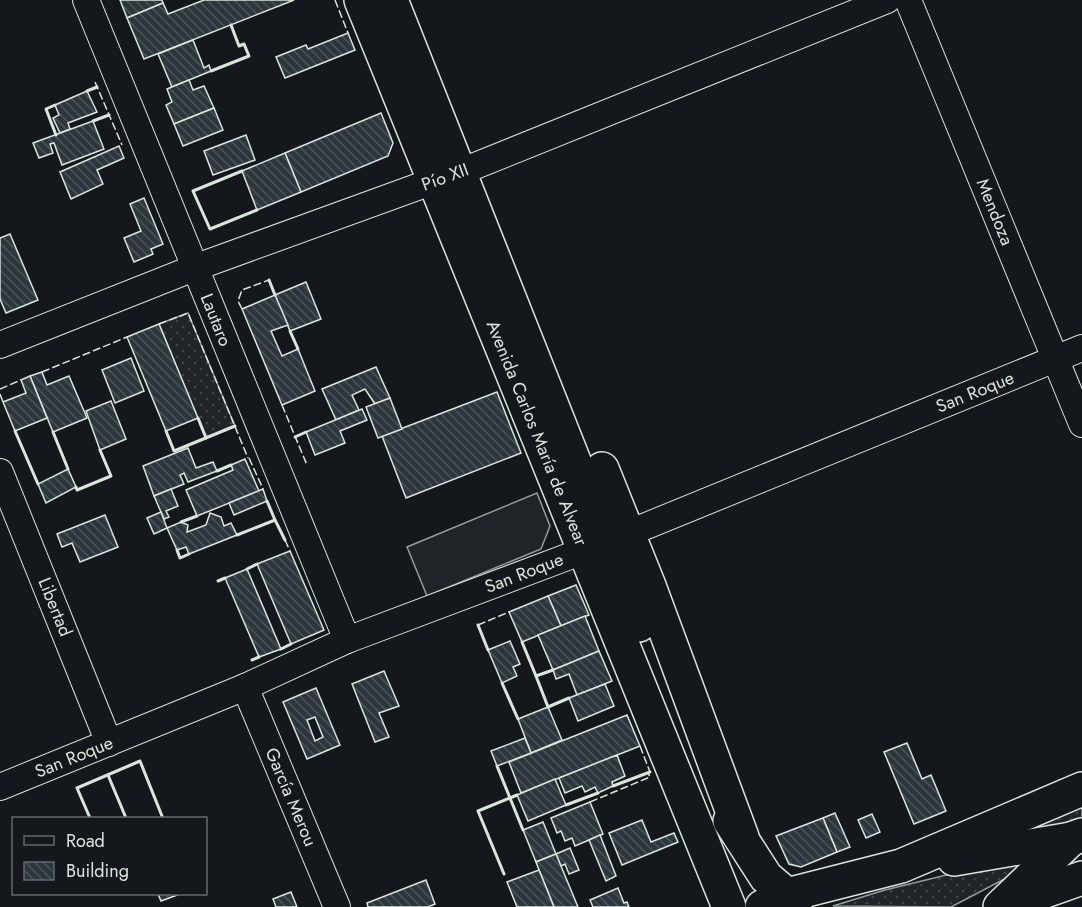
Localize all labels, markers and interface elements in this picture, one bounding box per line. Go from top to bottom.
street label: Pío XII [418,156,472,198]
street label: Mendoza [970,175,1020,249]
street label: Lautaro [194,290,238,350]
street label: Avenida Carlos María de Alvear [480,316,594,550]
street label: San Roque [932,365,1018,419]
street label: San Roque [481,546,567,600]
street label: Libertad [31,574,79,640]
street label: San Roque [31,730,117,784]
street label: García Merou [259,744,323,850]
legend [12,817,207,895]
text: Road [66,828,105,854]
text: Building [66,858,129,884]

